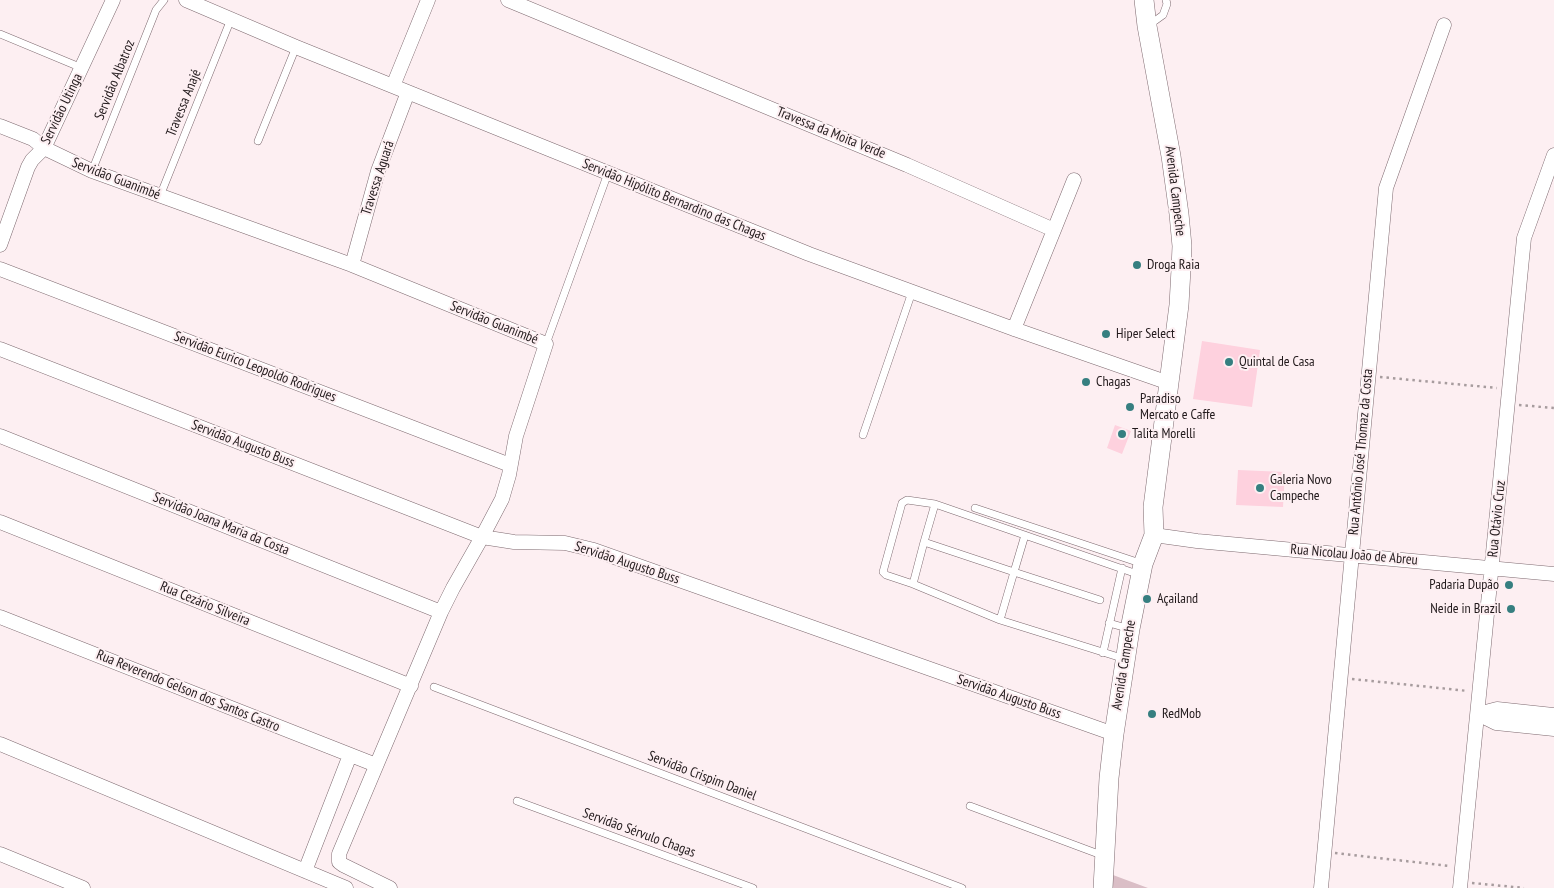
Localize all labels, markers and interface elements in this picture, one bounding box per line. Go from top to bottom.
street label: Servidão Albatroz [91,37,139,123]
street label: Travessa Anajé [163,67,205,139]
street label: Servidão Utinga [38,71,86,147]
street label: Travessa da Moita Verde [774,103,888,163]
street label: Travessa Aguará [358,139,398,217]
street label: Avenida Campeche [1161,145,1189,237]
street label: Servidão Guanimbé [69,154,163,204]
street label: Servidão Hipólito Bernardino das Chagas [580,155,768,245]
place label: Droga Raia [1147,257,1200,273]
marker: Droga Raia [1131,259,1143,271]
street label: Servidão Guanimbé [448,298,540,348]
place label: Hiper Select [1116,326,1175,342]
street label: Servidão Eurico Leopoldo Rodrigues [171,328,339,406]
marker: Hiper Select [1100,328,1112,340]
place label: Quintal de Casa [1239,354,1315,370]
marker: Quintal de Casa [1223,356,1235,368]
street label: Rua Antônio José Thomaz da Costa [1345,368,1377,536]
place label: Chagas [1096,374,1131,390]
marker: Chagas [1080,376,1092,388]
place label: Paradiso Mercato e Caffe [1140,391,1215,424]
marker: Paradiso Mercato e Caffe [1124,401,1136,413]
street label: Servidão Augusto Buss [189,417,297,471]
place label: Talita Morelli [1132,426,1196,442]
marker: Talita Morelli [1116,428,1128,440]
place label: Galeria Novo Campeche [1270,472,1332,504]
street label: Rua Otávio Cruz [1485,480,1509,558]
marker: Galeria Novo Campeche [1254,482,1266,494]
street label: Servidão Joana Maria da Costa [150,489,292,559]
street label: Servidão Augusto Buss [572,538,682,588]
street label: Rua Nicolau João de Abreu [1290,541,1418,569]
place label: Padaria Dupão [1429,577,1499,593]
street label: Rua Cezário Silveira [158,578,252,630]
marker: Padaria Dupão [1503,579,1515,591]
place label: Açailand [1157,591,1198,607]
marker: Açailand [1141,593,1153,605]
place label: Neide in Brazil [1430,601,1501,617]
marker: Neide in Brazil [1505,603,1517,615]
street label: Avenida Campeche [1109,619,1139,711]
street label: Rua Reverendo Gelson dos Santos Castro [94,646,282,736]
street label: Servidão Augusto Buss [955,671,1063,723]
place label: RedMob [1162,706,1201,722]
marker: RedMob [1146,708,1158,720]
street label: Servidão Crispim Daniel [645,748,759,804]
street label: Servidão Sérvulo Chagas [580,805,698,861]

